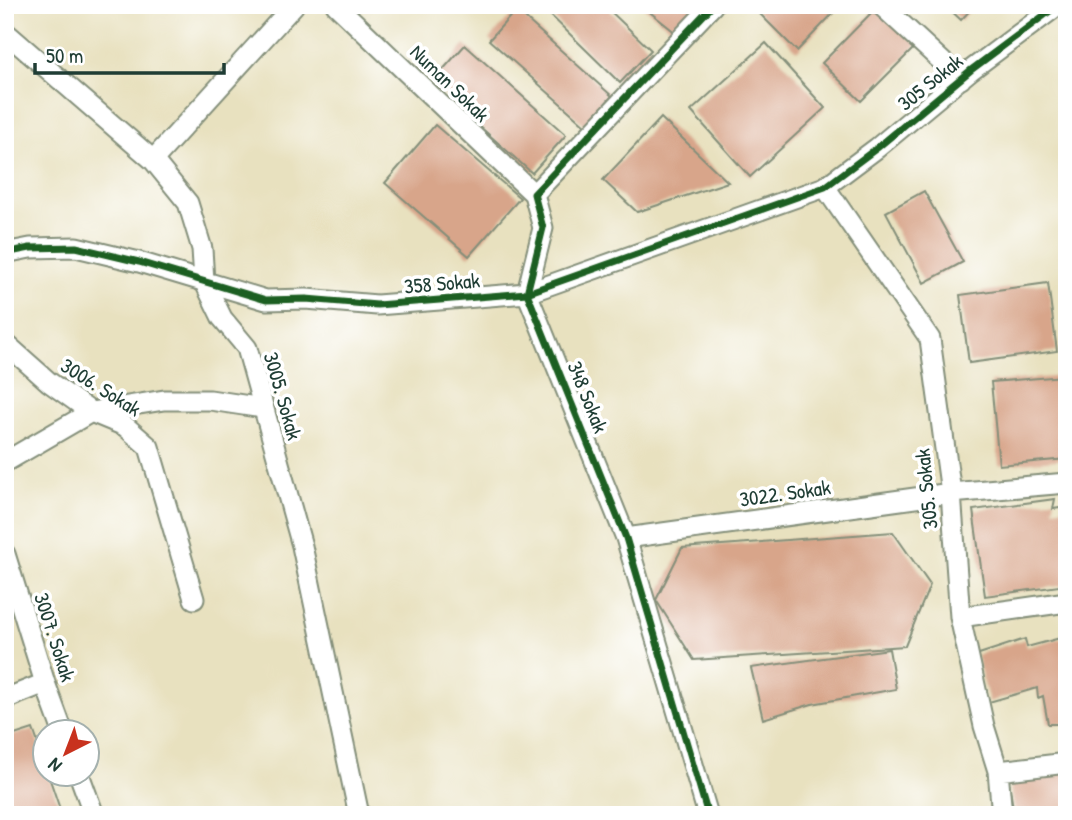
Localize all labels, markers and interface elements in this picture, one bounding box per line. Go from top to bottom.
scale bar [35,32,224,76]
street label: Numan Sokak [404,38,496,128]
text: 50 m [46,41,83,70]
street label: 305 Sokak [891,47,969,117]
street label: 358 Sokak [403,265,481,301]
street label: 3005. Sokak [257,349,309,444]
street label: 3006. Sokak [55,351,147,423]
street label: 348 Sokak [561,357,616,437]
street label: 305. Sokak [907,447,945,531]
street label: 3022. Sokak [738,472,833,514]
street label: 3007. Sokak [27,589,83,685]
north arrow [32,718,102,788]
text: N [42,753,67,779]

